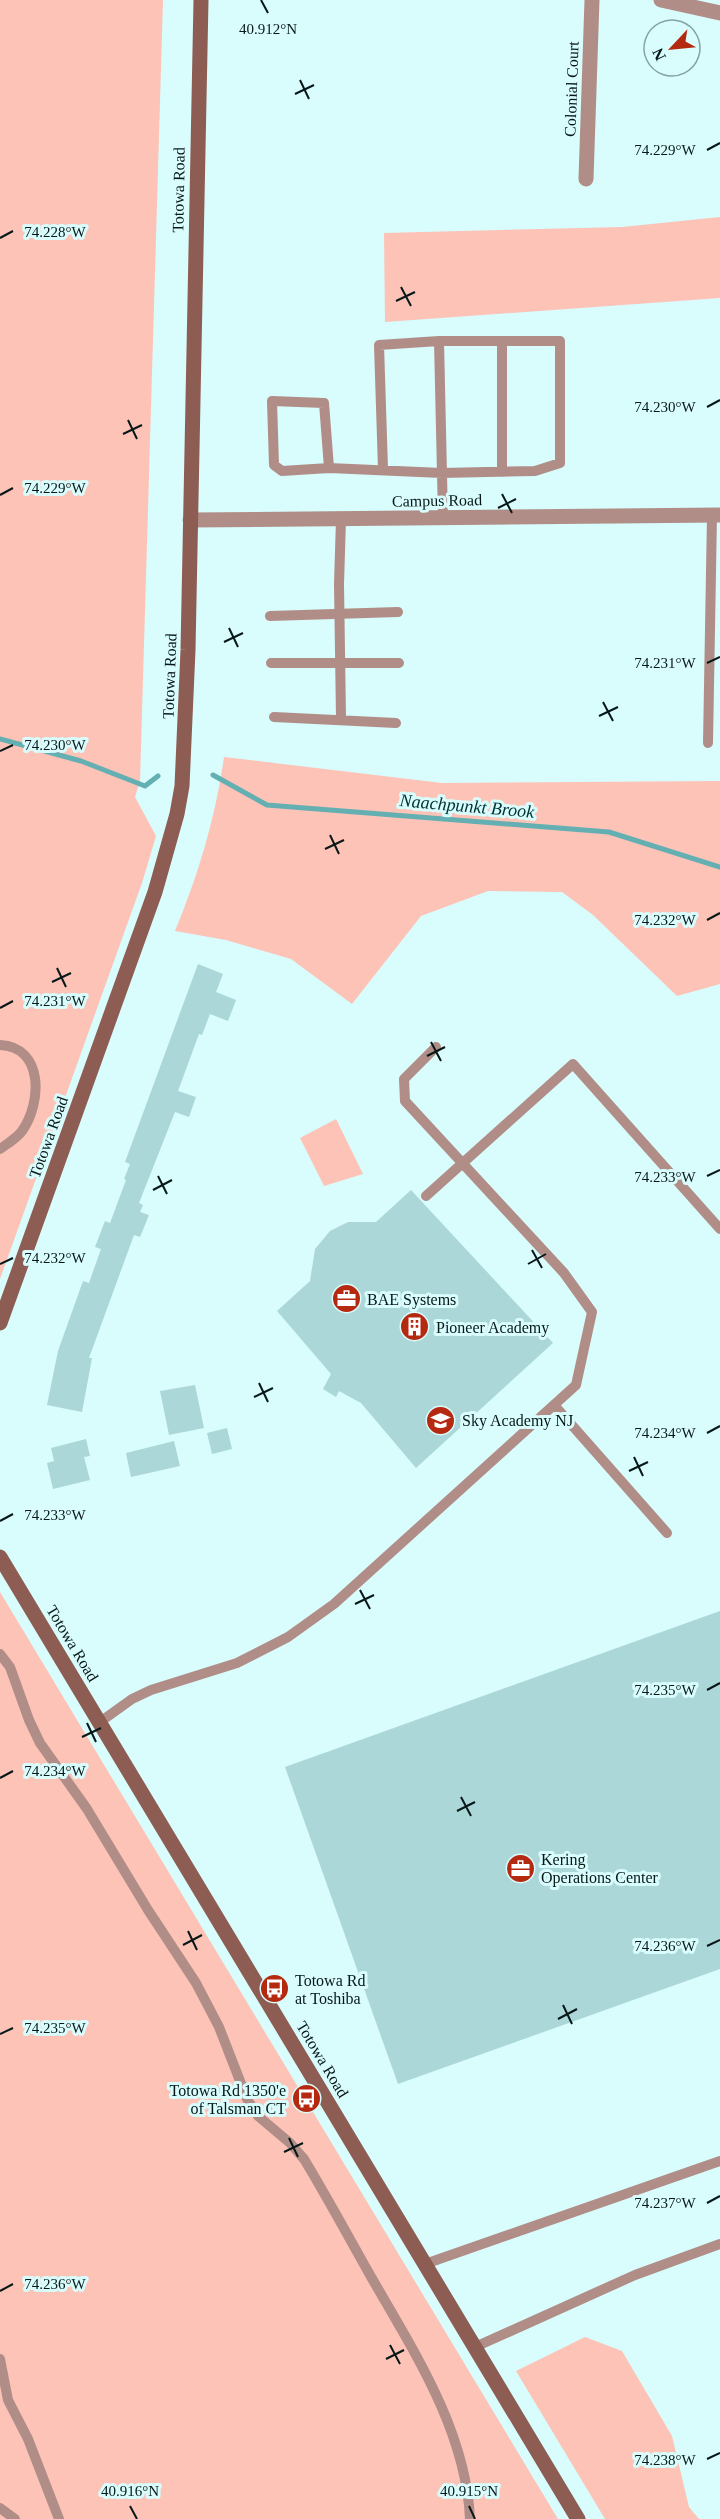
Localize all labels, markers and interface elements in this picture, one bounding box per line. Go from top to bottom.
north arrow [642,18,702,78]
text: 40.912°N [239,21,297,37]
street label: Colonial Court [561,40,582,137]
text: N [649,45,669,63]
text: 74.229°W [634,142,697,158]
street label: Totowa Road [169,147,188,233]
text: 74.228°W [24,224,87,240]
text: 74.230°W [634,399,697,415]
text: 74.229°W [24,480,87,496]
street label: Campus Road [392,491,482,511]
street label: Totowa Road [160,633,179,719]
text: 74.231°W [634,655,697,671]
text: 74.230°W [24,737,87,753]
water label: Naachpunkt Brook [398,790,536,822]
text: 74.232°W [634,912,697,928]
text: 74.231°W [24,993,87,1009]
street label: Totowa Road [26,1094,71,1180]
text: 74.233°W [634,1169,697,1185]
text: 74.232°W [24,1250,87,1266]
office icon: BAE Systems [330,1283,362,1315]
place label: BAE Systems [367,1291,456,1309]
building icon: Pioneer Academy [399,1311,431,1343]
place label: Pioneer Academy [436,1319,549,1337]
school or university icon: Sky Academy NJ [425,1404,457,1436]
place label: Sky Academy NJ [462,1412,573,1430]
text: 74.234°W [634,1425,697,1441]
text: 74.233°W [24,1507,87,1523]
street label: Totowa Road [43,1602,102,1684]
text: 74.235°W [634,1682,697,1698]
text: 74.234°W [24,1763,87,1779]
place label: Kering Operations Center [541,1851,659,1887]
office icon: Kering Operations Center [504,1852,536,1884]
text: 74.236°W [634,1938,697,1954]
place label: Totowa Rd at Toshiba [295,1972,365,2007]
bus stop icon: Totowa Rd at Toshiba [258,1973,290,2005]
street label: Totowa Road [293,2018,352,2100]
text: 74.235°W [24,2020,87,2036]
place label: Totowa Rd 1350'e of Talsman CT [170,2082,286,2117]
bus stop icon: Totowa Rd 1350'e of Talsman CT [291,2083,323,2115]
text: 74.237°W [634,2195,697,2211]
text: 74.236°W [24,2276,87,2292]
text: 74.238°W [634,2452,697,2468]
text: 40.916°N [101,2483,159,2499]
text: 40.915°N [440,2483,498,2499]

